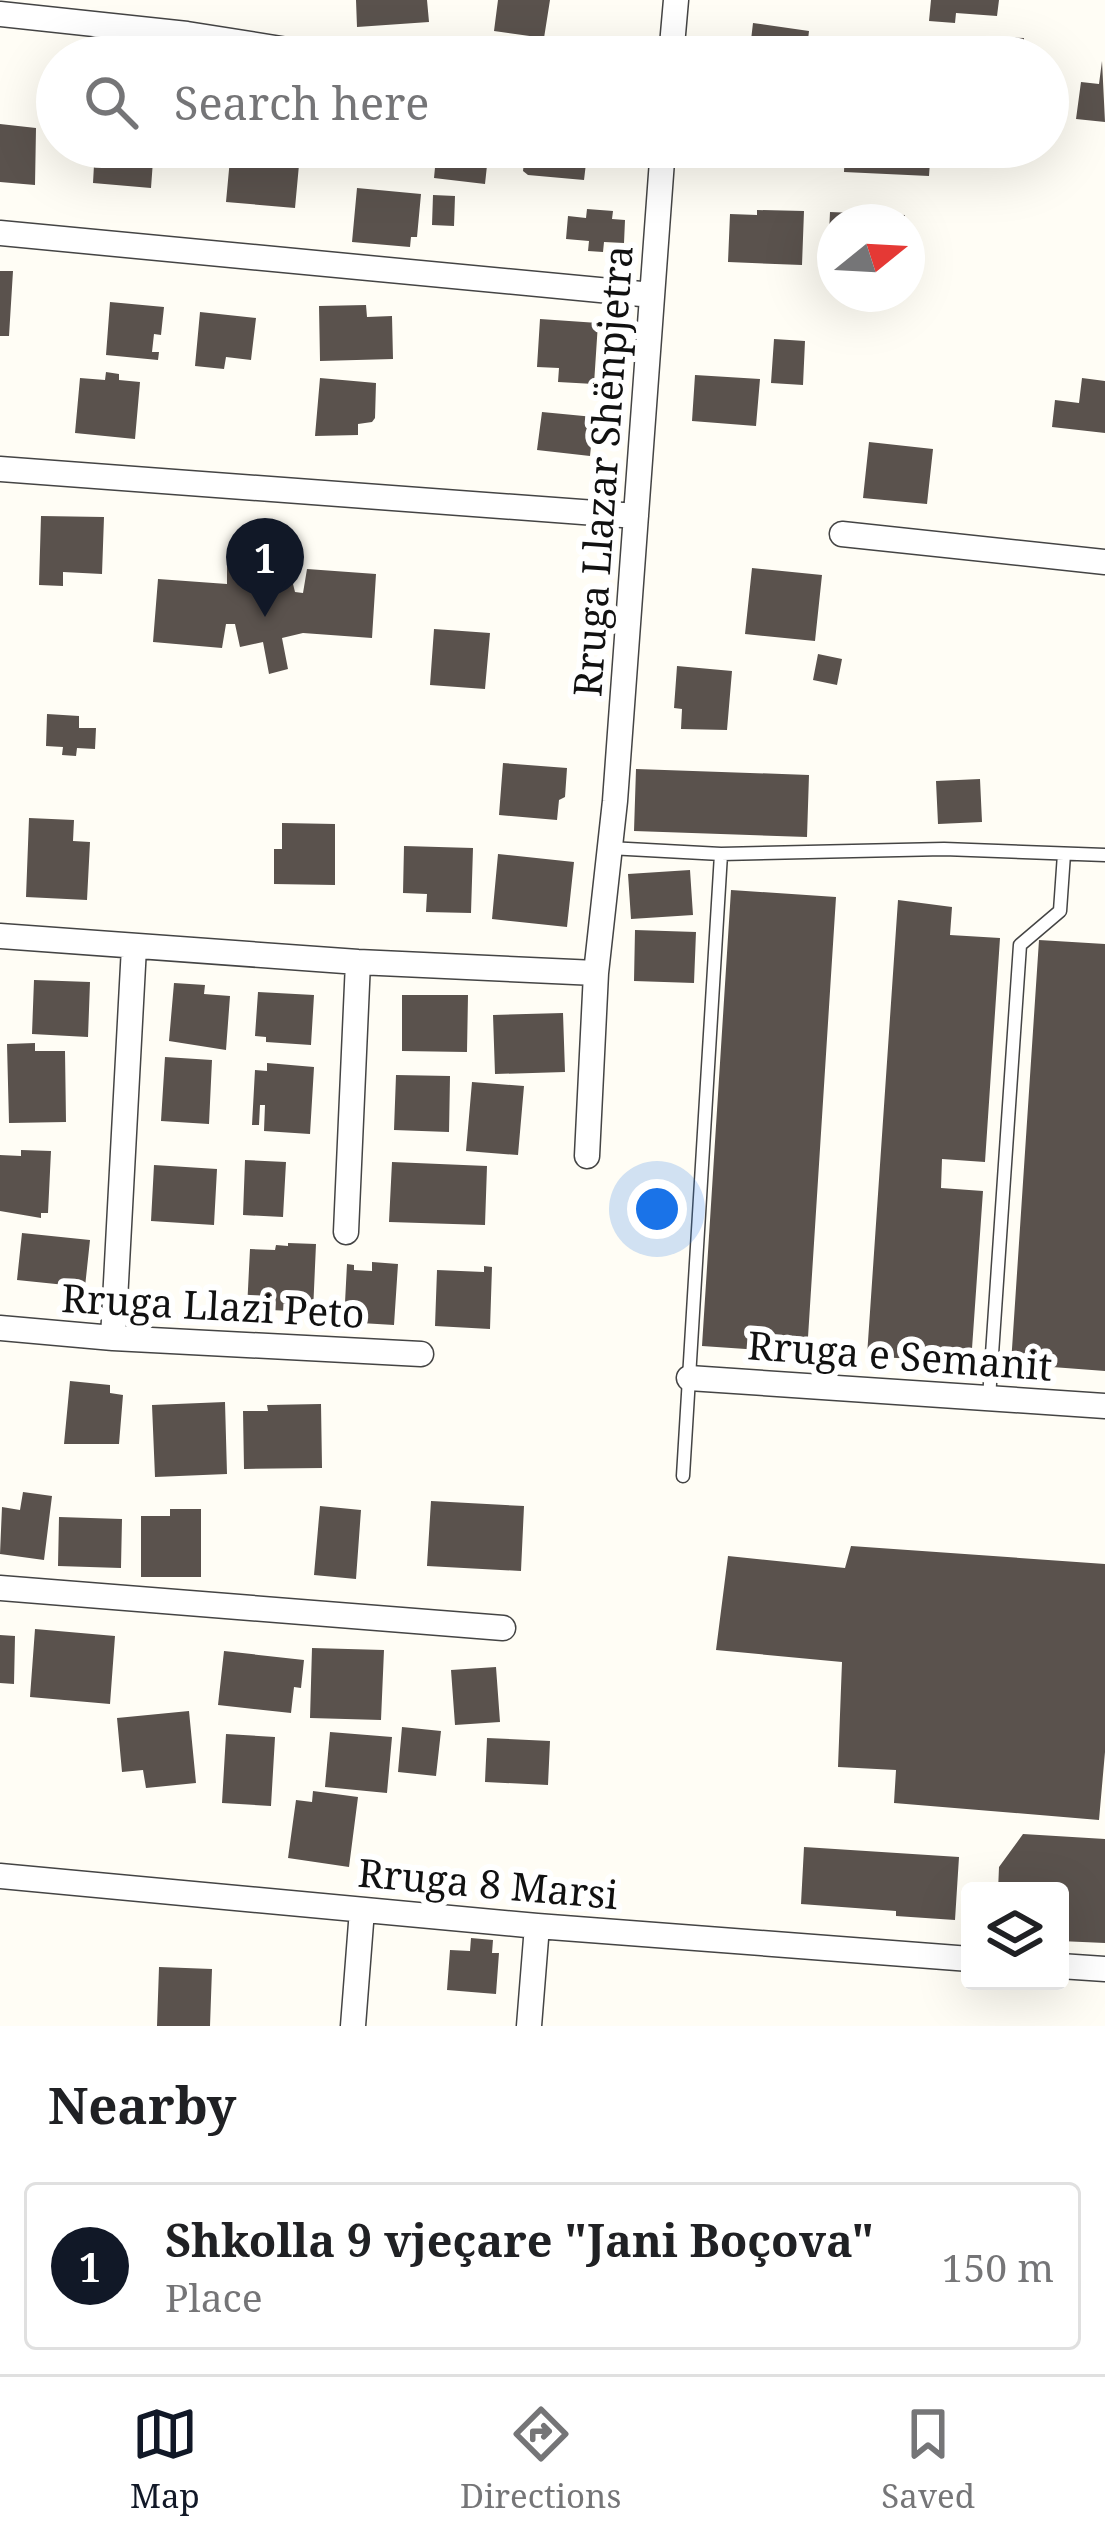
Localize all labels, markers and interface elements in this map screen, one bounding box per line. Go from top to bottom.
search box [36,36,1069,168]
icon: search [78,69,144,135]
text: Search here [174,72,429,133]
north arrow [817,204,925,312]
street label: Rruga Llazar Shënpjetra [559,243,644,698]
pin: 1 [226,518,304,617]
your location [627,1179,687,1239]
street label: Rruga Llazi Peto [60,1270,366,1339]
street label: Rruga e Semanit [746,1317,1054,1392]
street label: Rruga 8 Marsi [356,1845,620,1920]
map controls [961,1882,1069,1990]
button: layers [961,1882,1069,1990]
text: Nearby [48,2069,236,2139]
text: Shkolla 9 vjeçare "Jani Boçova" [165,2209,874,2270]
text: 1 [79,2240,101,2293]
text: 150 m [942,2240,1054,2293]
text: Place [165,2270,263,2323]
tab: Map [130,2401,200,2518]
tab: Directions [460,2401,621,2518]
tab: Saved [881,2401,975,2518]

